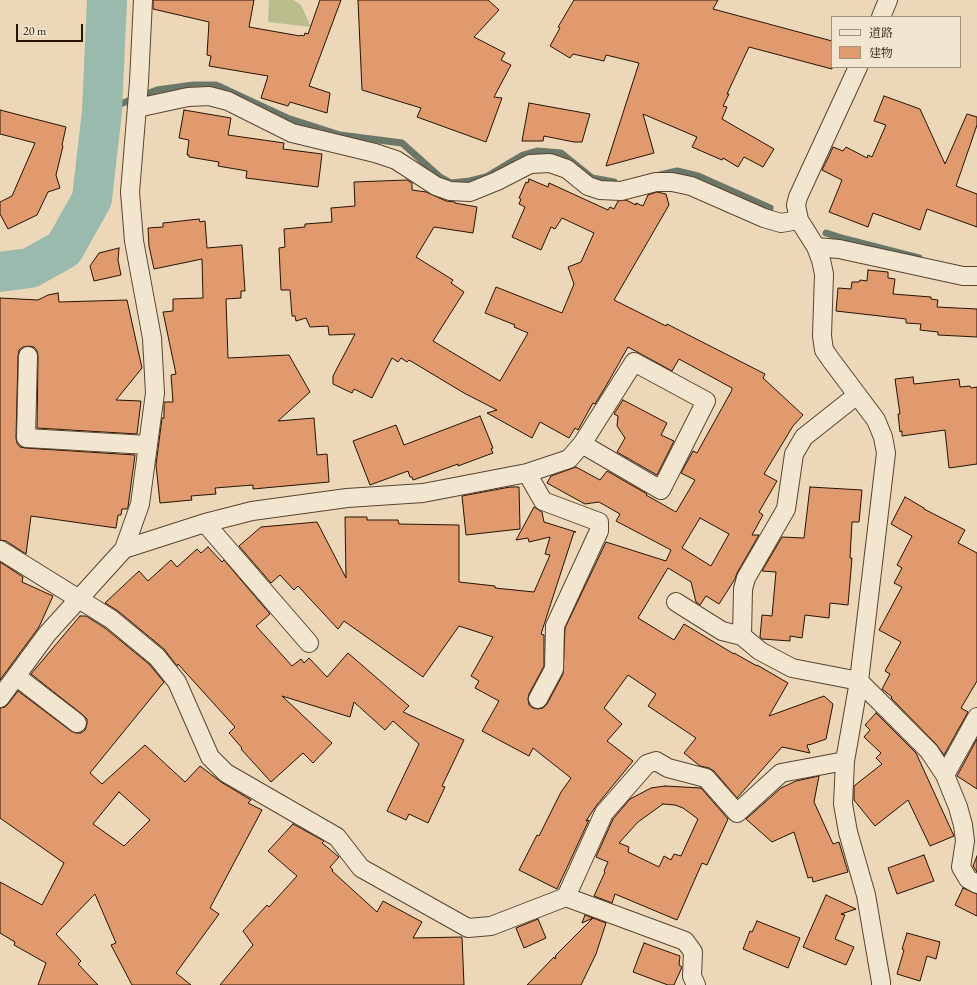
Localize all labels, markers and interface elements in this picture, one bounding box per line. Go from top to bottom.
scale bar [18,16,85,42]
legend [831,16,961,68]
text: 20 m [23,23,46,39]
text: 道路 [869,25,893,41]
text: 建物 [869,45,893,61]

